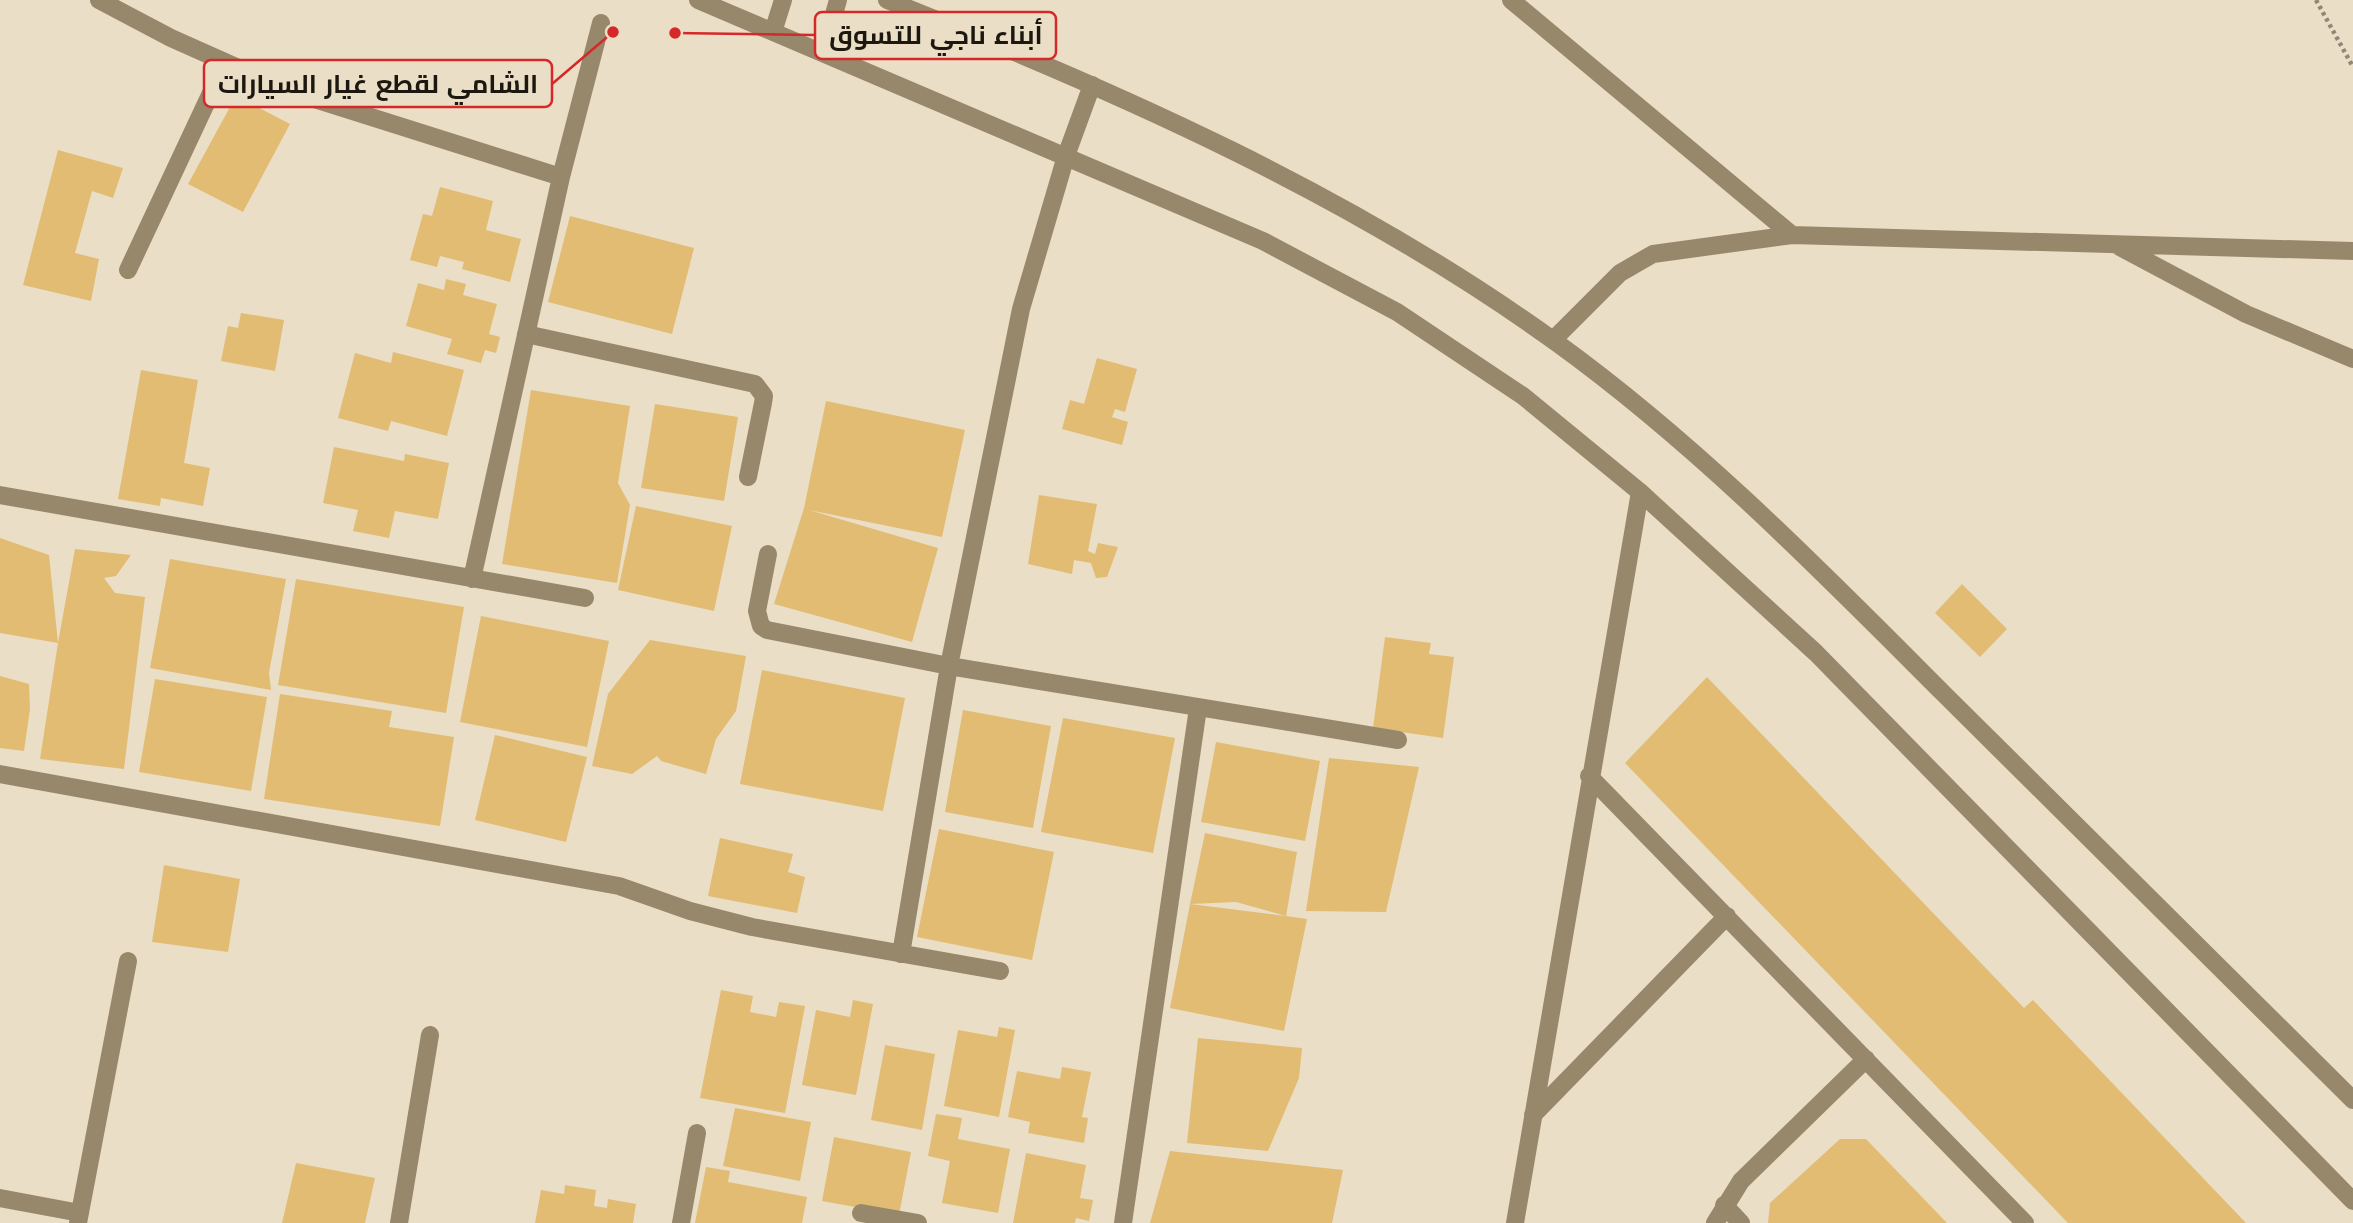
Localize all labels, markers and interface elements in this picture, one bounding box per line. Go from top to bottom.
callout: أبناء ناجي للتسوق [815,12,1056,59]
text: أبناء ناجي للتسوق [829,16,1043,56]
callout: الشامي لقطع غيار السيارات [204,60,552,107]
text: الشامي لقطع غيار السيارات [218,65,538,105]

